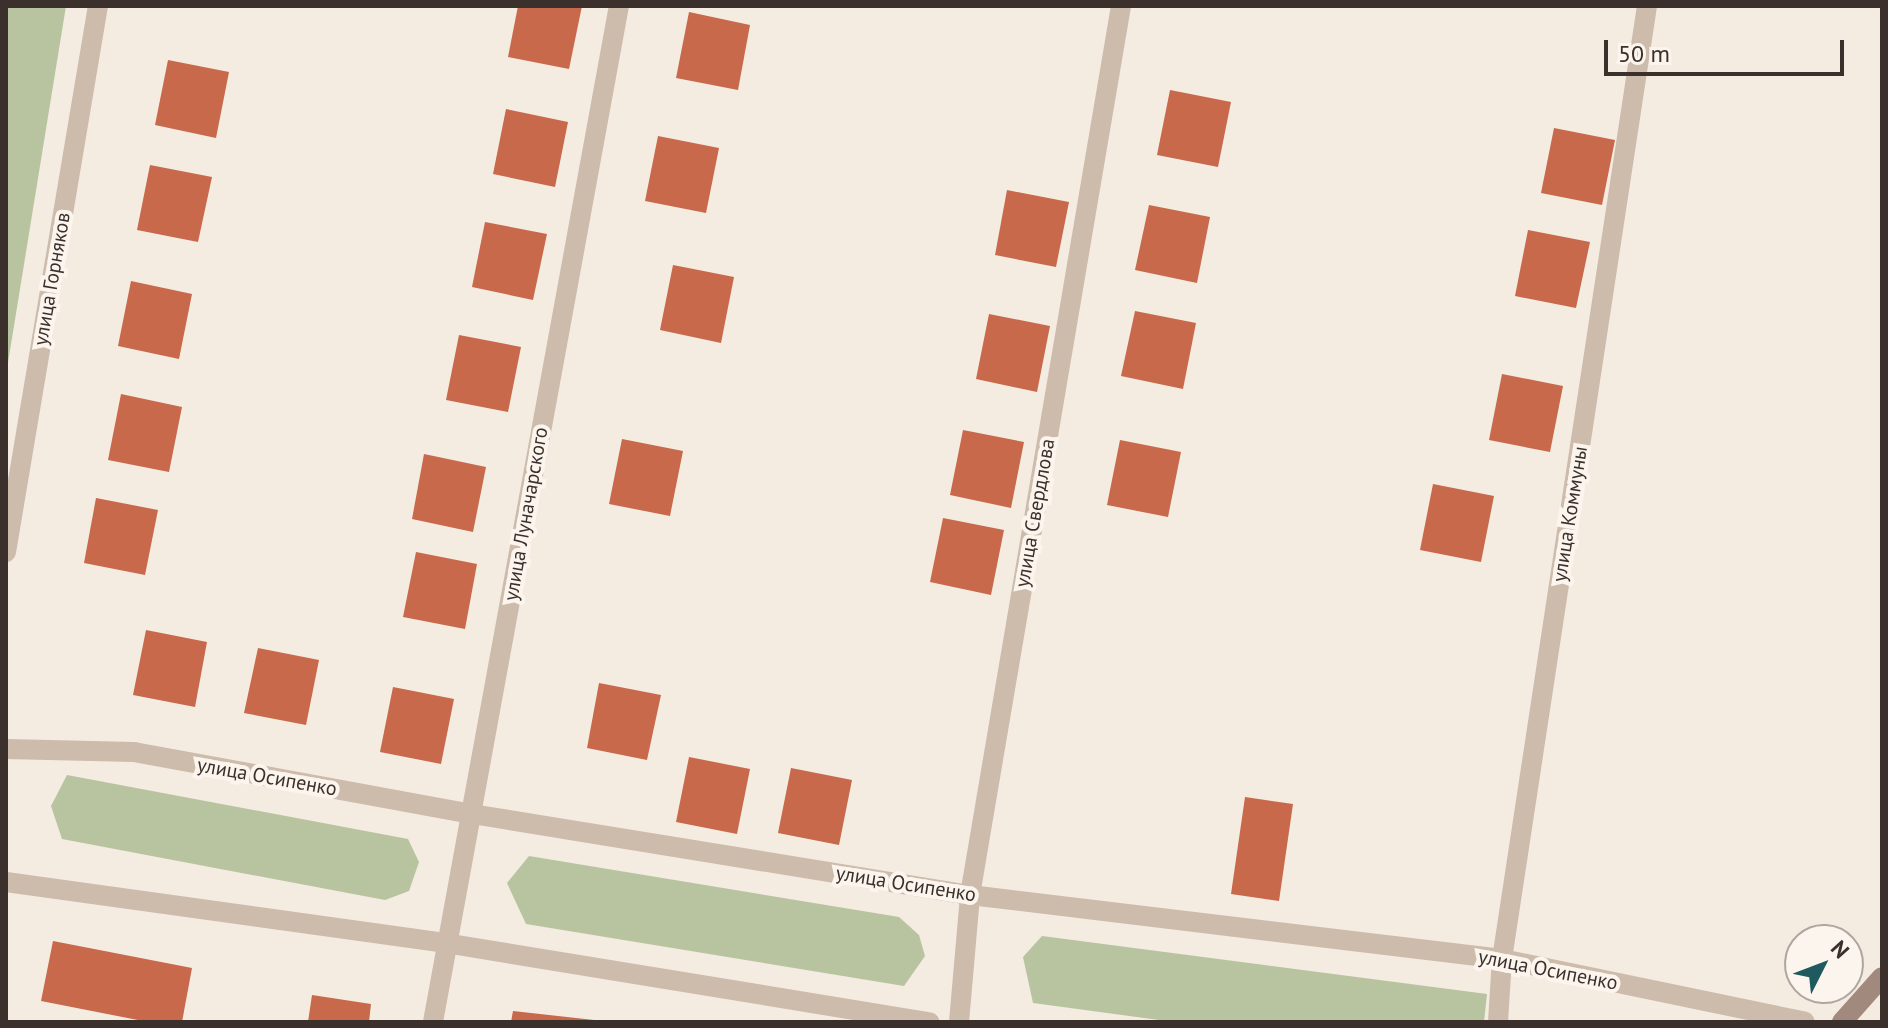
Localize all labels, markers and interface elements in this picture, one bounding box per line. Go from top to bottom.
scale bar [1608,24,1848,74]
text: 50 m [1618,38,1670,69]
street label: улица Горняков [28,211,76,347]
street label: улица Луначарского [499,425,553,603]
street label: улица Свердлова [1010,437,1060,589]
street label: улица Коммуны [1547,444,1593,584]
street label: улица Осипенко [195,753,339,801]
street label: улица Осипенко [834,861,978,907]
north arrow [1784,924,1864,1004]
text: N [1825,935,1856,964]
street label: улица Осипенко [1476,945,1620,995]

